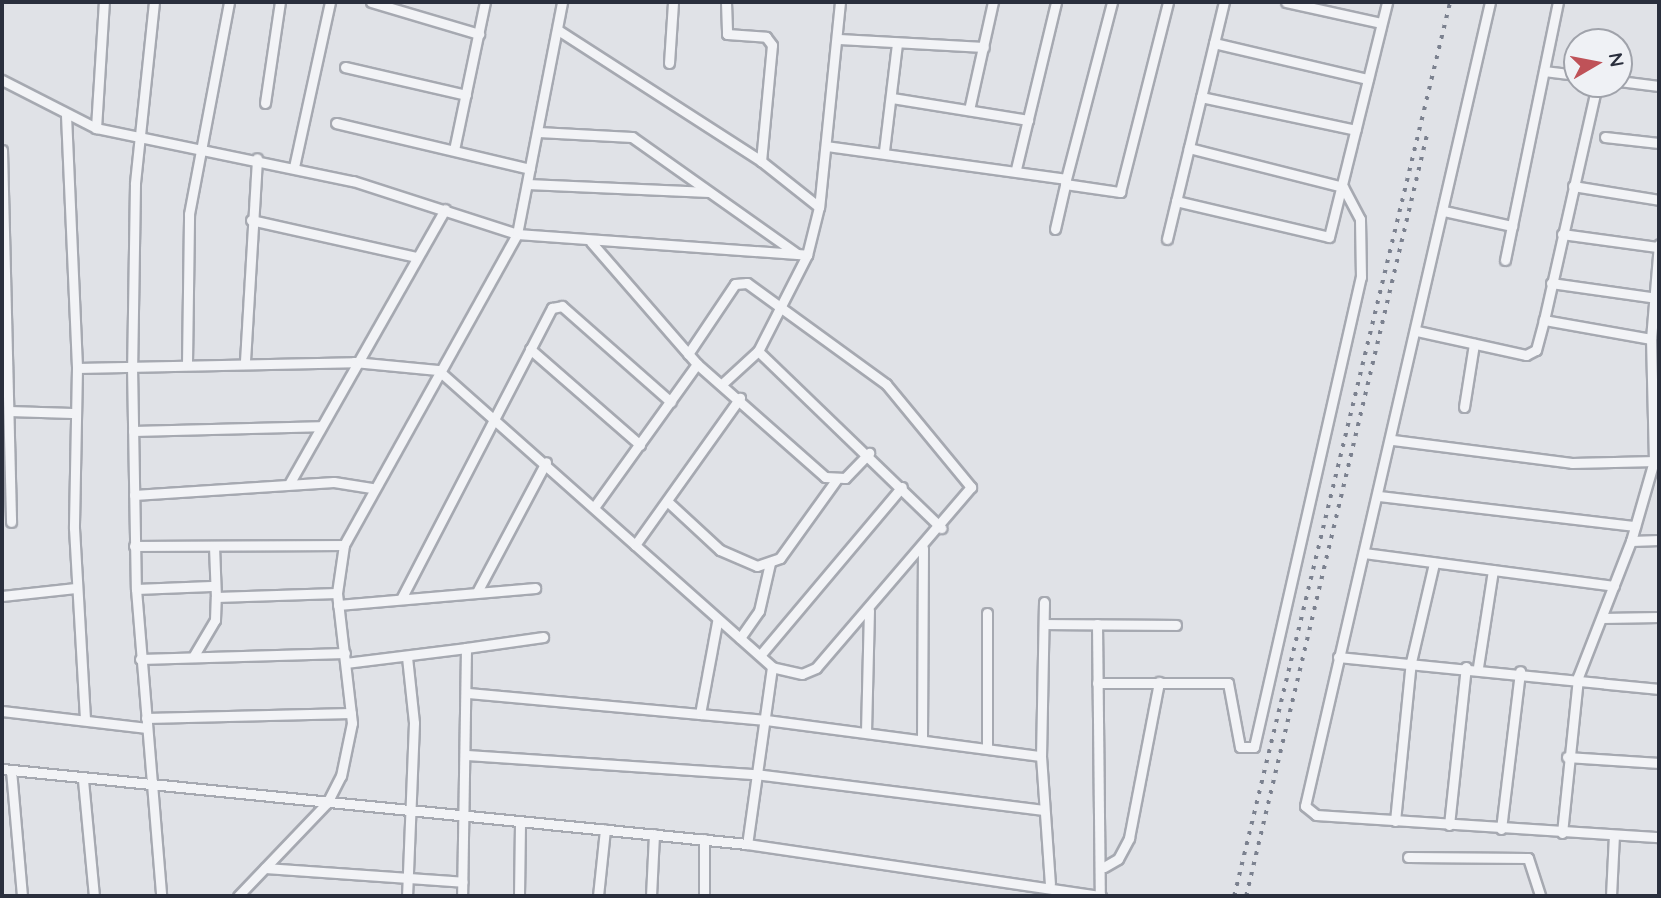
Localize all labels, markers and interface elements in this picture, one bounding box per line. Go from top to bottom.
north arrow [1563,28,1633,98]
text: N [1604,51,1630,69]

